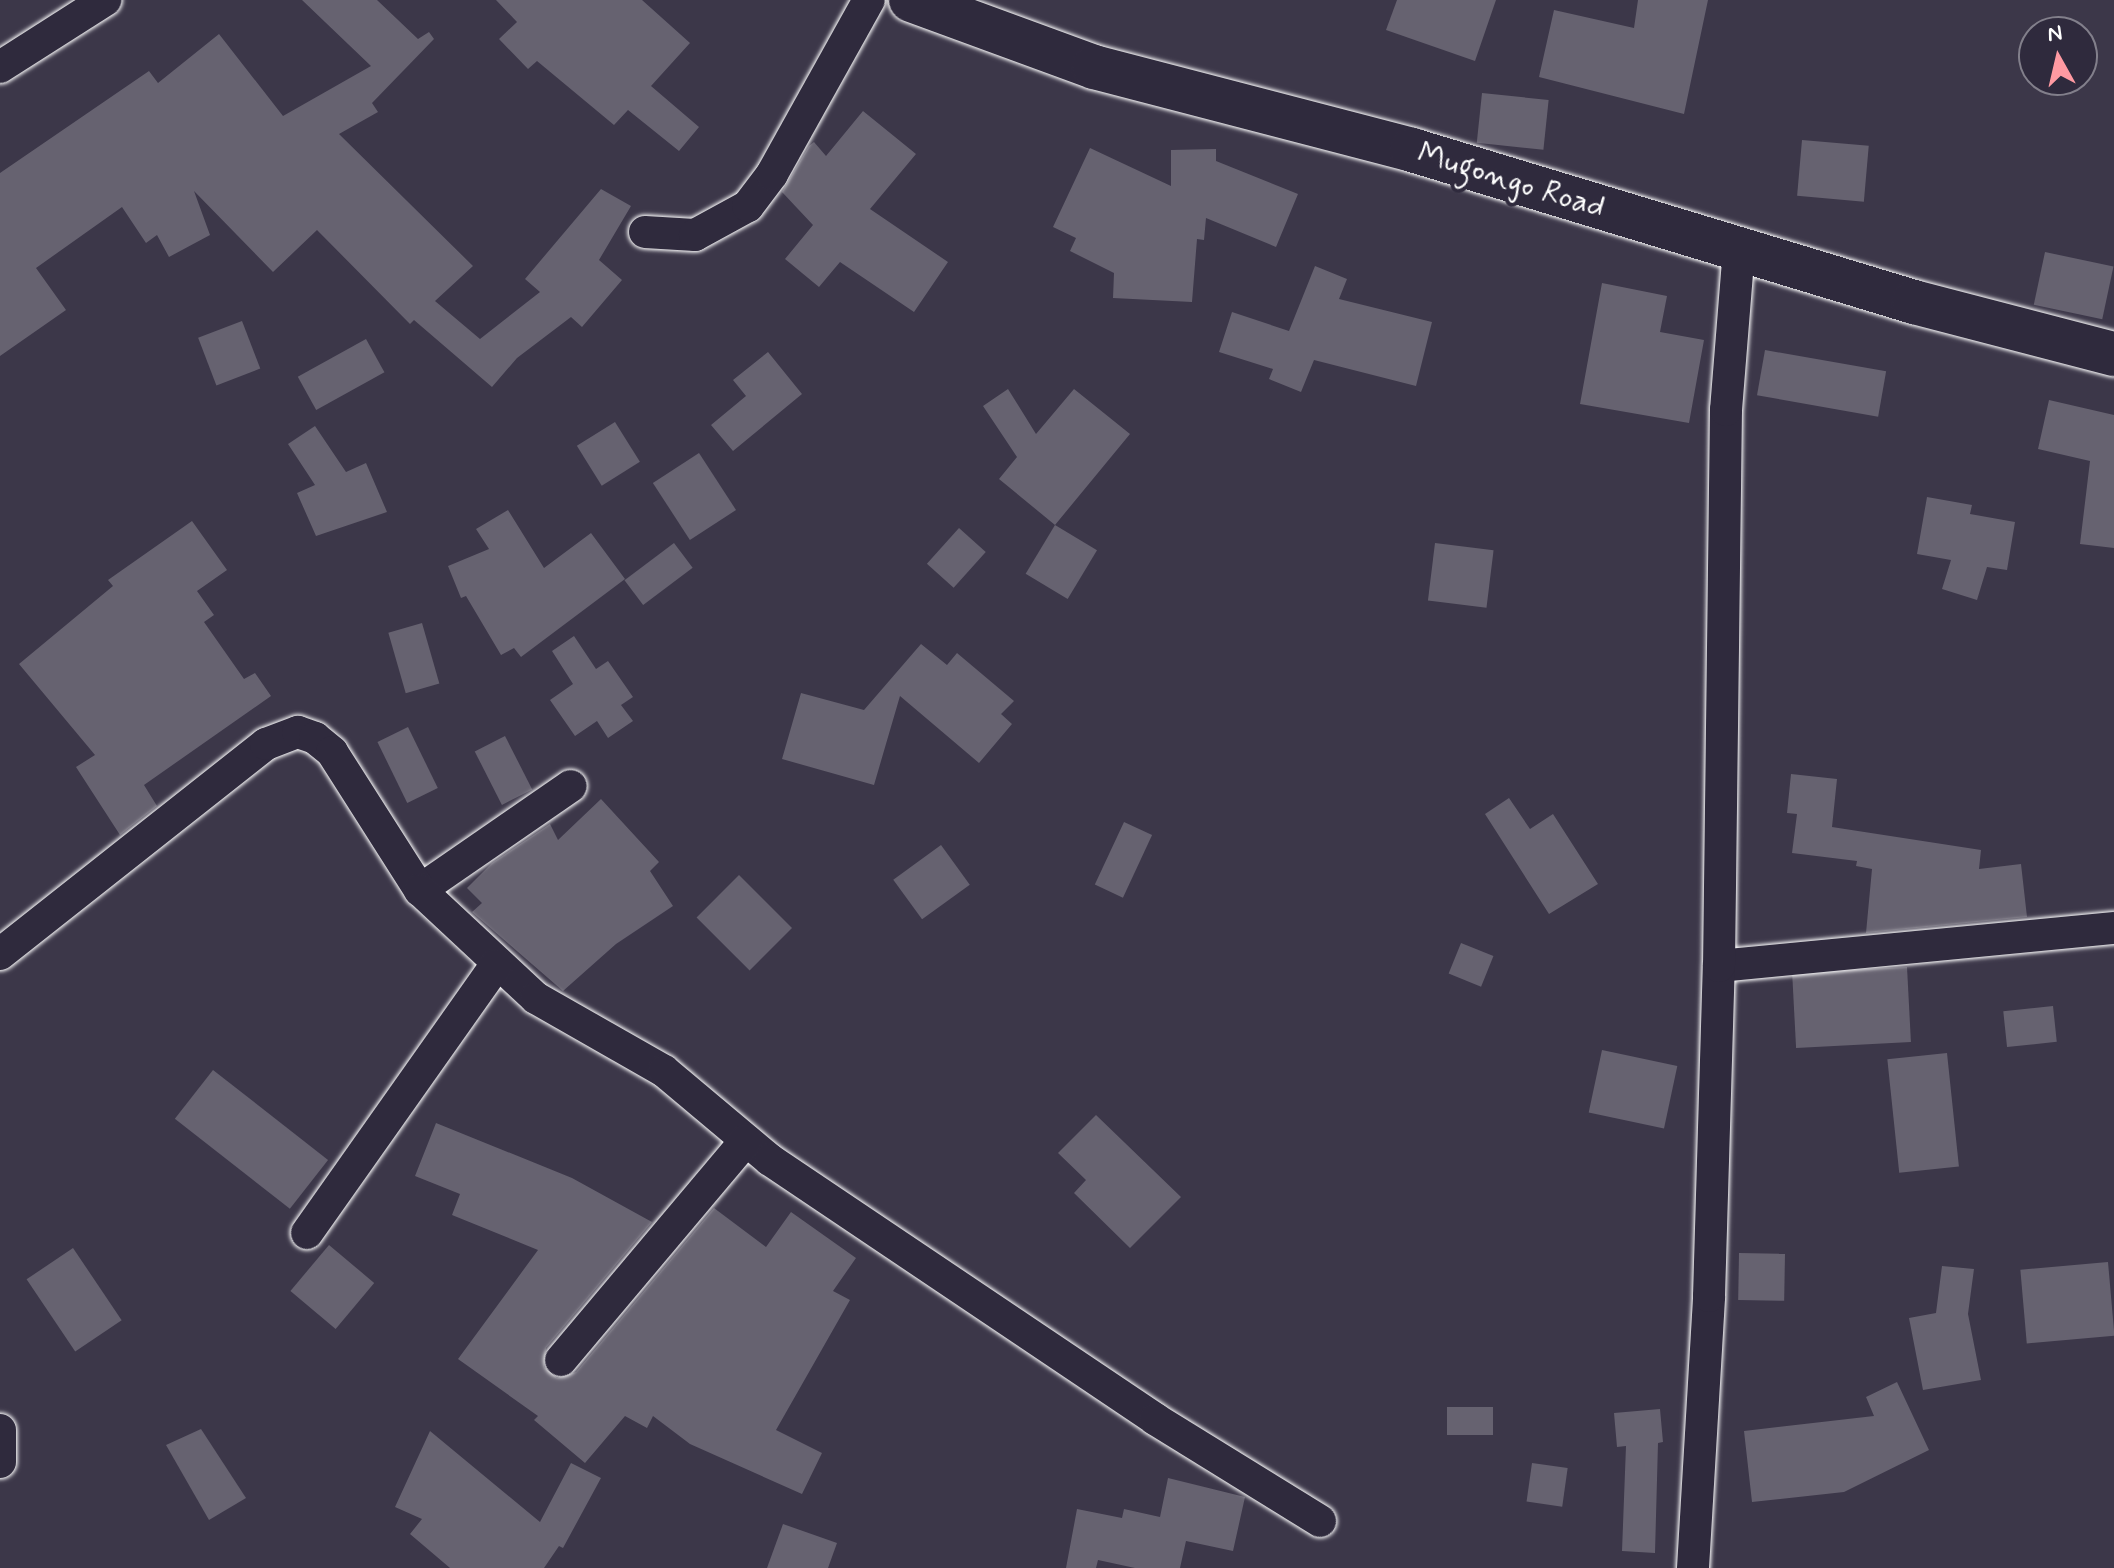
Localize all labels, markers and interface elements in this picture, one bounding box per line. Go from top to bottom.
north arrow [2018,16,2098,96]
text: N [2046,19,2064,49]
street label: Mugongo Road [1413,134,1609,228]

